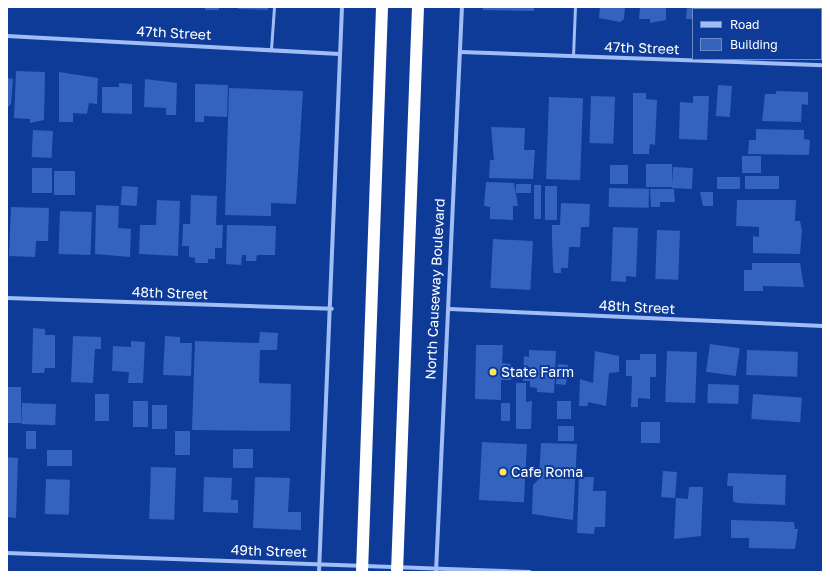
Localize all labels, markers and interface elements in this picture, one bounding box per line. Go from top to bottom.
legend [692,8,822,60]
text: Road [730,17,759,32]
street label: 47th Street [136,23,212,43]
text: Building [730,37,778,52]
street label: 47th Street [604,38,680,58]
street label: North Causeway Boulevard [422,198,448,380]
street label: 48th Street [132,283,208,303]
street label: 48th Street [598,297,676,317]
place label: State Farm [501,364,574,380]
marker: State Farm [488,367,498,377]
place label: Cafe Roma [511,464,583,480]
marker: Cafe Roma [498,467,508,477]
street label: 49th Street [231,541,307,561]

